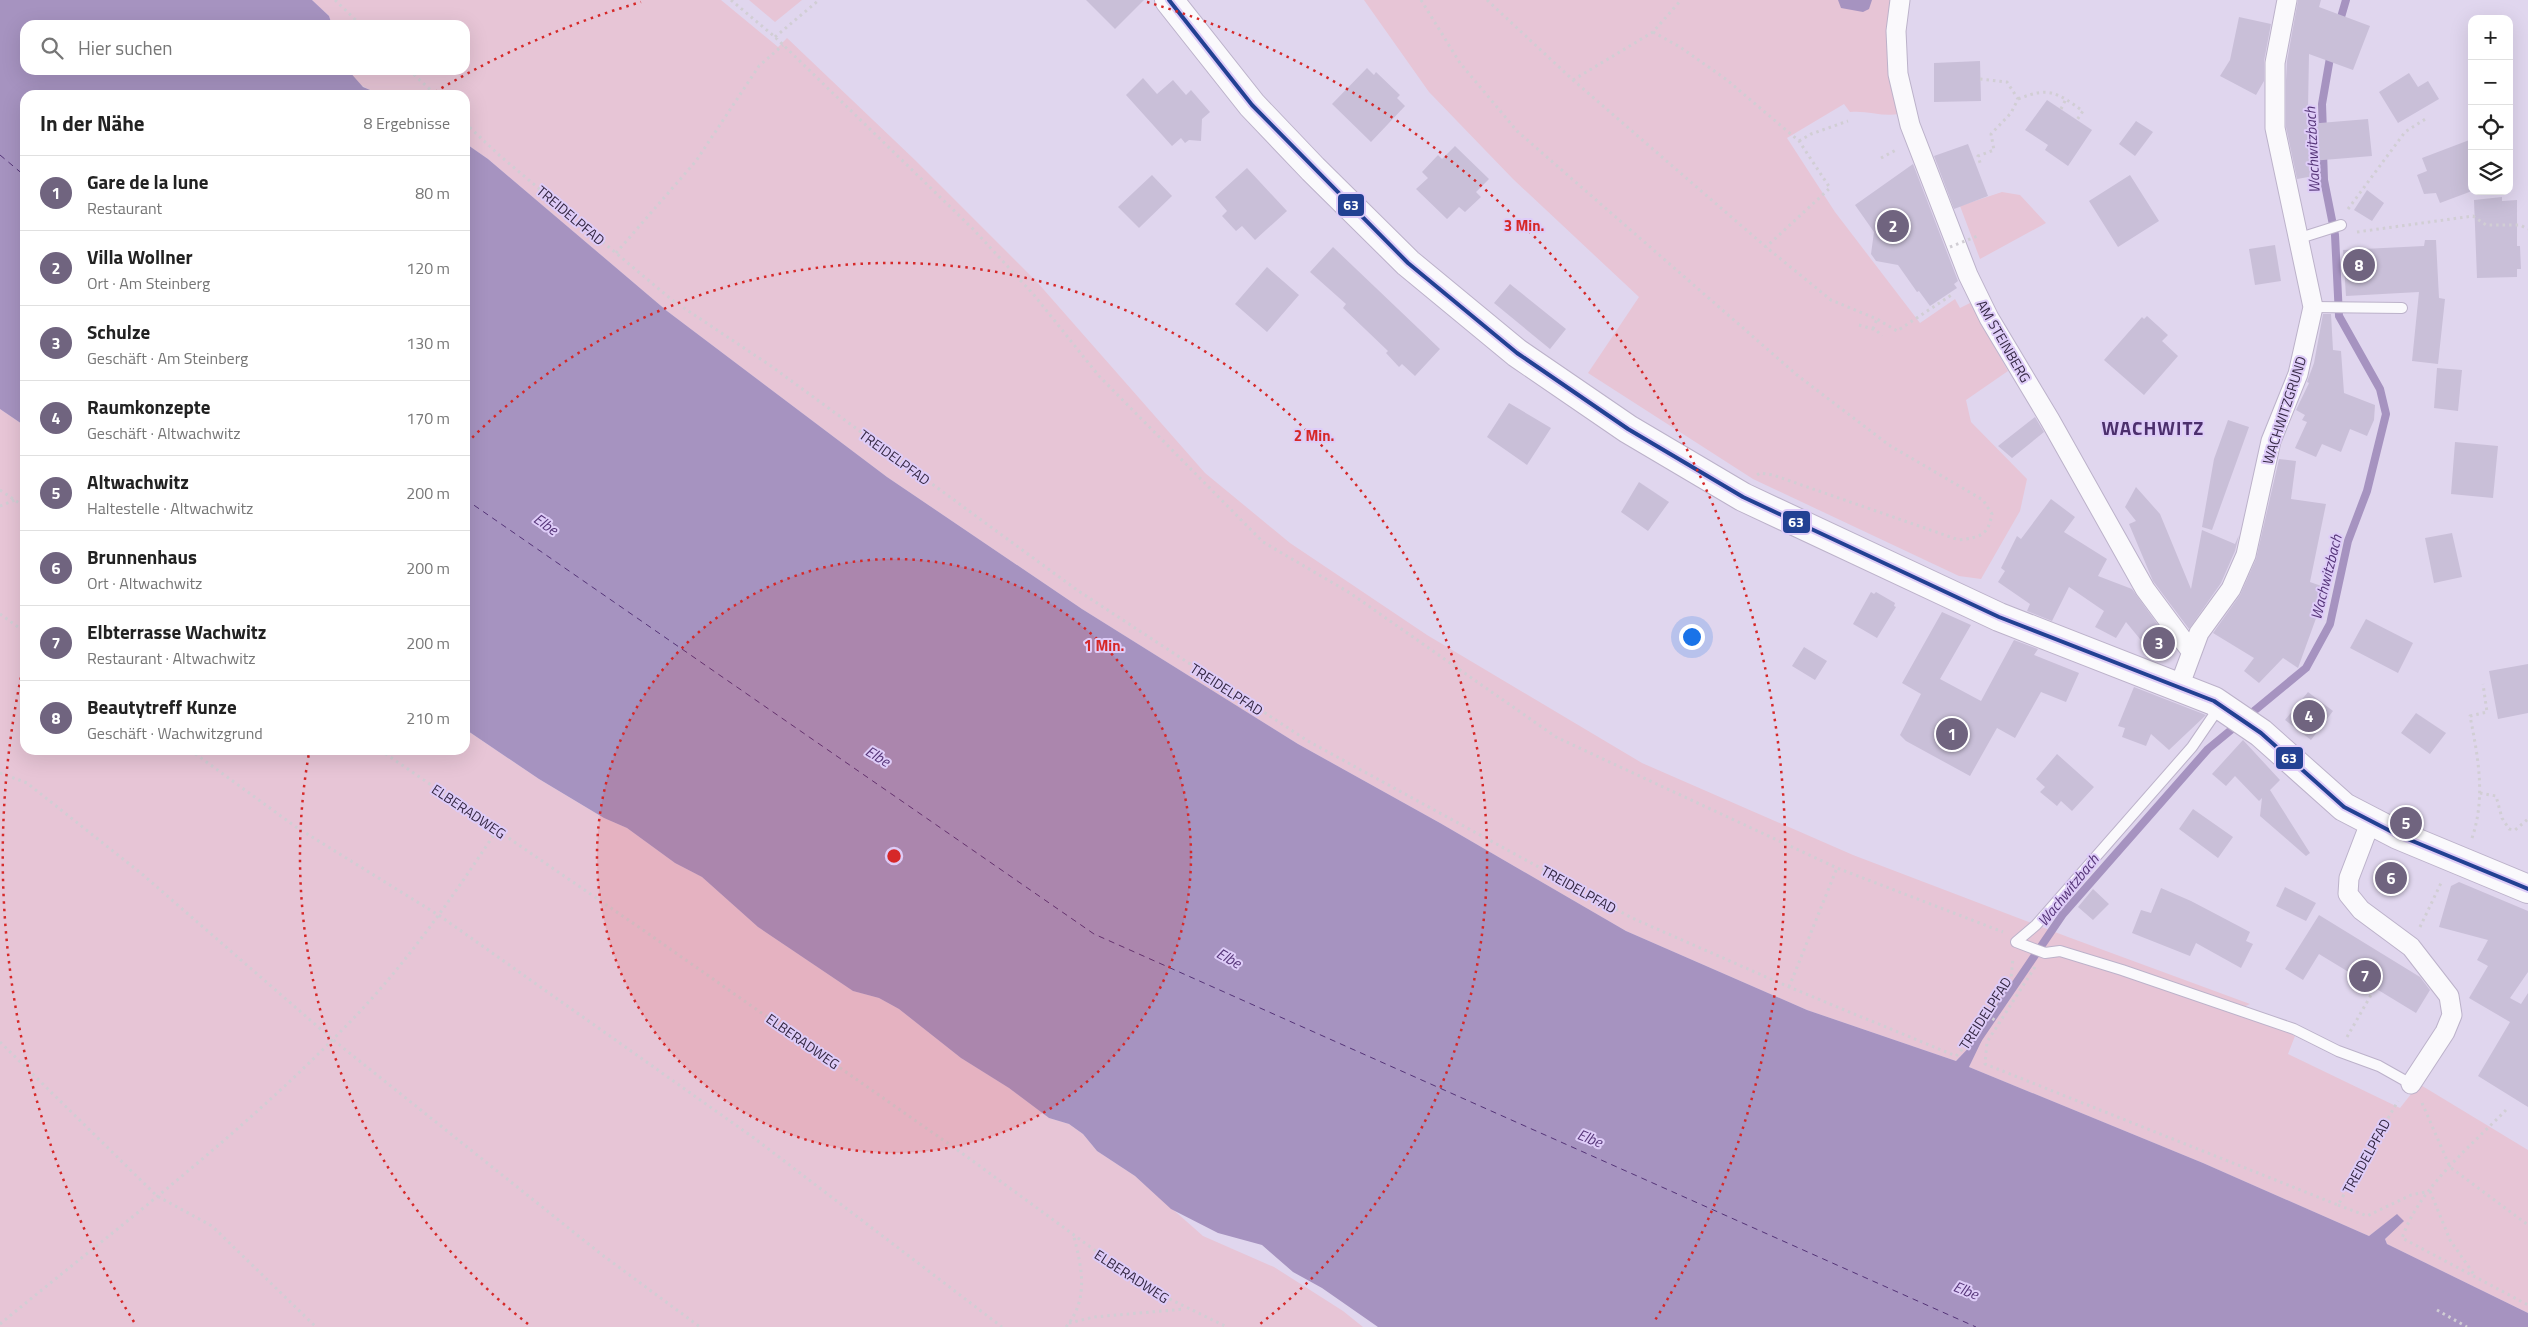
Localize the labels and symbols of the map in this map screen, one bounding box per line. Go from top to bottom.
water label: Wachwitzbach [2298,106,2326,194]
street label: TREIDELPFAD [532,180,610,250]
line badge: 63 [1337,193,1365,217]
text: 63 [1343,194,1359,215]
pin: 2 [1877,207,1909,245]
text: 3 Min. [1504,214,1544,237]
pin: 8 [2343,246,2375,284]
street label: AM STEINBERG [1972,296,2036,386]
street label: WACHWITZGRUND [2257,353,2311,467]
district label: WACHWITZ [2102,413,2204,442]
street label: TREIDELPFAD [855,424,935,490]
text: 2 Min. [1294,424,1334,447]
water label: Elbe [529,507,564,541]
line badge: 63 [1782,510,1811,534]
text: 63 [1788,511,1804,532]
water label: Wachwitzbach [2304,532,2348,622]
your location [1679,624,1705,650]
pin: 3 [2143,624,2175,662]
text: 1 Min. [1084,634,1124,657]
street label: TREIDELPFAD [1186,658,1268,720]
pin: 4 [2293,697,2325,735]
pin: 1 [1936,715,1968,753]
water label: Elbe [861,740,896,773]
line badge: 63 [2275,746,2304,770]
text: 63 [2281,747,2297,768]
street label: ELBERADWEG [428,778,510,844]
pin: 5 [2390,804,2422,842]
centre of rings [885,847,903,865]
water label: Wachwitzbach [2032,849,2105,931]
pin: 6 [2375,859,2407,897]
street label: TREIDELPFAD [1538,860,1620,918]
water label: Elbe [1212,942,1247,975]
pin: 7 [2349,957,2381,995]
street label: TREIDELPFAD [1954,972,2016,1054]
street label: ELBERADWEG [762,1008,844,1074]
street label: TREIDELPFAD [2337,1115,2395,1197]
water label: Elbe [1574,1123,1607,1154]
street label: ELBERADWEG [1090,1244,1174,1308]
water label: Elbe [1950,1275,1983,1306]

